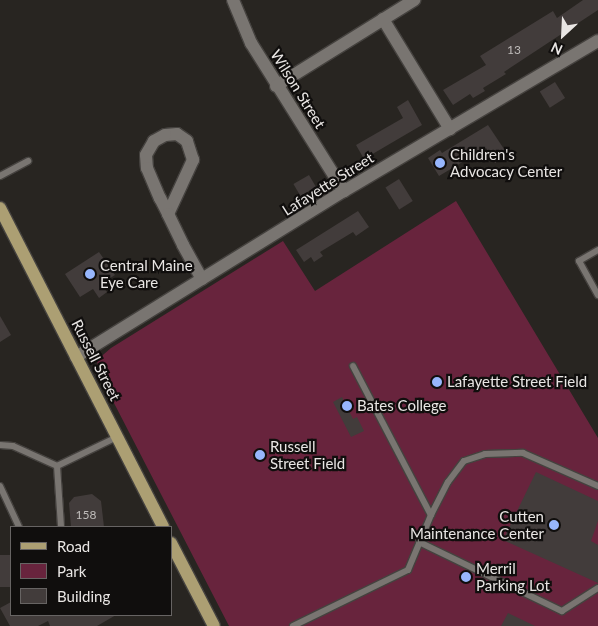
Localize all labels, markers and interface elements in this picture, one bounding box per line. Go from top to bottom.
north arrow [538,10,588,60]
text: N [548,39,565,59]
house number: 13 [507,43,521,57]
street label: Wilson Street [267,46,329,132]
place label: Children's Advocacy Center [450,145,563,180]
street label: Lafayette Street [279,149,377,219]
marker: Children's Advocacy Center [434,157,446,169]
place label: Central Maine Eye Care [100,256,193,291]
marker: Central Maine Eye Care [84,268,96,280]
street label: Russell Street [68,316,124,404]
place label: Lafayette Street Field [447,373,587,391]
marker: Lafayette Street Field [431,376,443,388]
place label: Bates College [357,397,447,415]
marker: Bates College [341,400,353,412]
place label: Russell Street Field [270,437,345,472]
marker: Russell Street Field [254,449,266,461]
place label: Cutten Maintenance Center [410,507,544,542]
house number: 158 [76,508,96,522]
marker: Cutten Maintenance Center [548,519,560,531]
legend [10,526,172,616]
text: Road [57,537,90,555]
place label: Merril Parking Lot [476,559,550,594]
text: Park [57,562,86,580]
marker: Merril Parking Lot [460,571,472,583]
text: Building [57,587,110,605]

